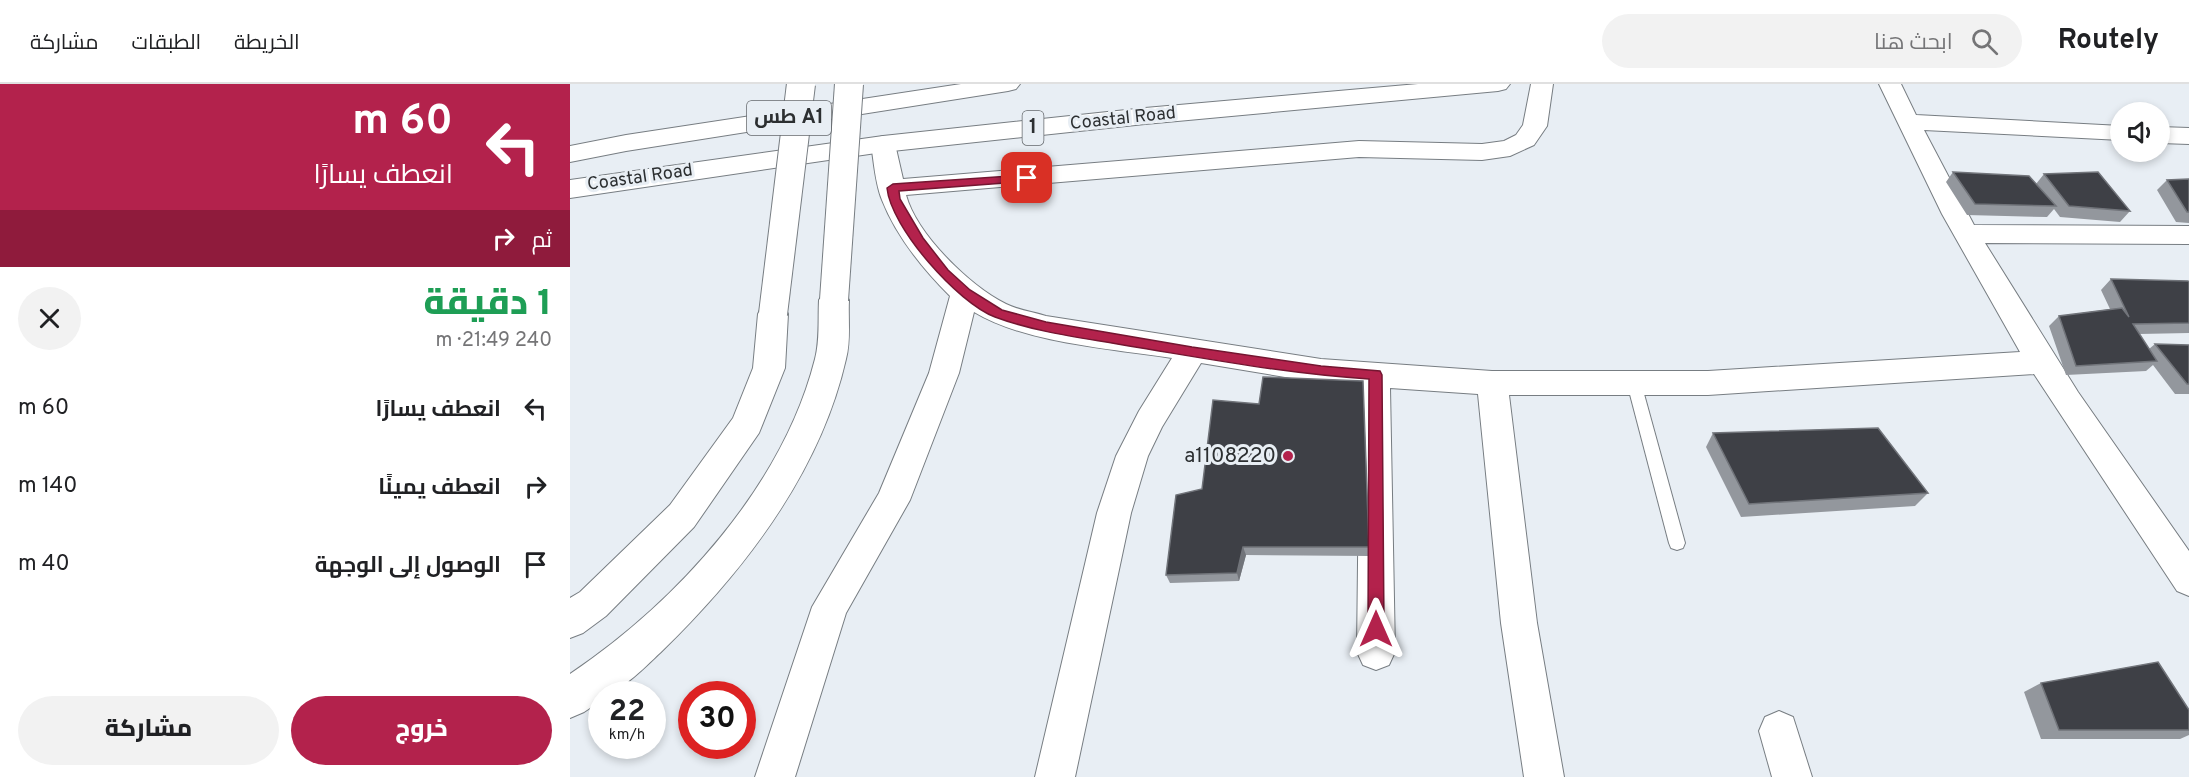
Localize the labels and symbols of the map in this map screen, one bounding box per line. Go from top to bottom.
road number: طس A1 [747,101,831,135]
street label: Coastal Road [1069,102,1177,136]
road number: 1 [1022,111,1044,145]
pin [1001,152,1052,203]
street label: Coastal Road [586,159,694,197]
place label: a1108220 [1184,443,1276,470]
marker: a1108220 [1281,449,1295,463]
position arrow [1344,597,1408,661]
speed limit sign: 30 [678,681,756,759]

